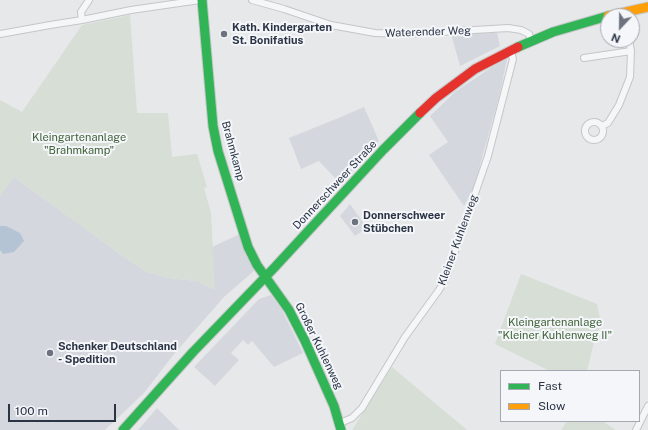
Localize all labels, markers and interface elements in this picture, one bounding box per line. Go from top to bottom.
north arrow [600,8,640,48]
place label: Kath. Kindergarten St. Bonifatius [232,21,332,47]
street label: Waterender Weg [385,24,471,40]
marker: Kath. Kindergarten St. Bonifatius [219,29,229,39]
text: N [610,31,622,45]
street label: Brahmkamp [219,120,247,182]
park label: Kleingartenanlage "Brahmkamp" [32,131,126,157]
street label: Donnerschweer Straße [290,138,380,232]
street label: Kleiner Kuhlenweg [435,193,481,287]
place label: Donnerschweer Stübchen [363,209,445,235]
marker: Donnerschweer Stübchen [350,217,360,227]
street label: Großer Kuhlenweg [292,300,346,392]
park label: Kleingartenanlage "Kleiner Kuhlenweg II" [498,316,612,342]
place label: Schenker Deutschland - Spedition [58,340,177,366]
marker: Schenker Deutschland - Spedition [45,348,55,358]
legend [500,370,640,422]
text: Fast [538,379,562,393]
scale bar [10,396,118,422]
text: Slow [538,399,565,413]
text: 100 m [15,404,48,418]

